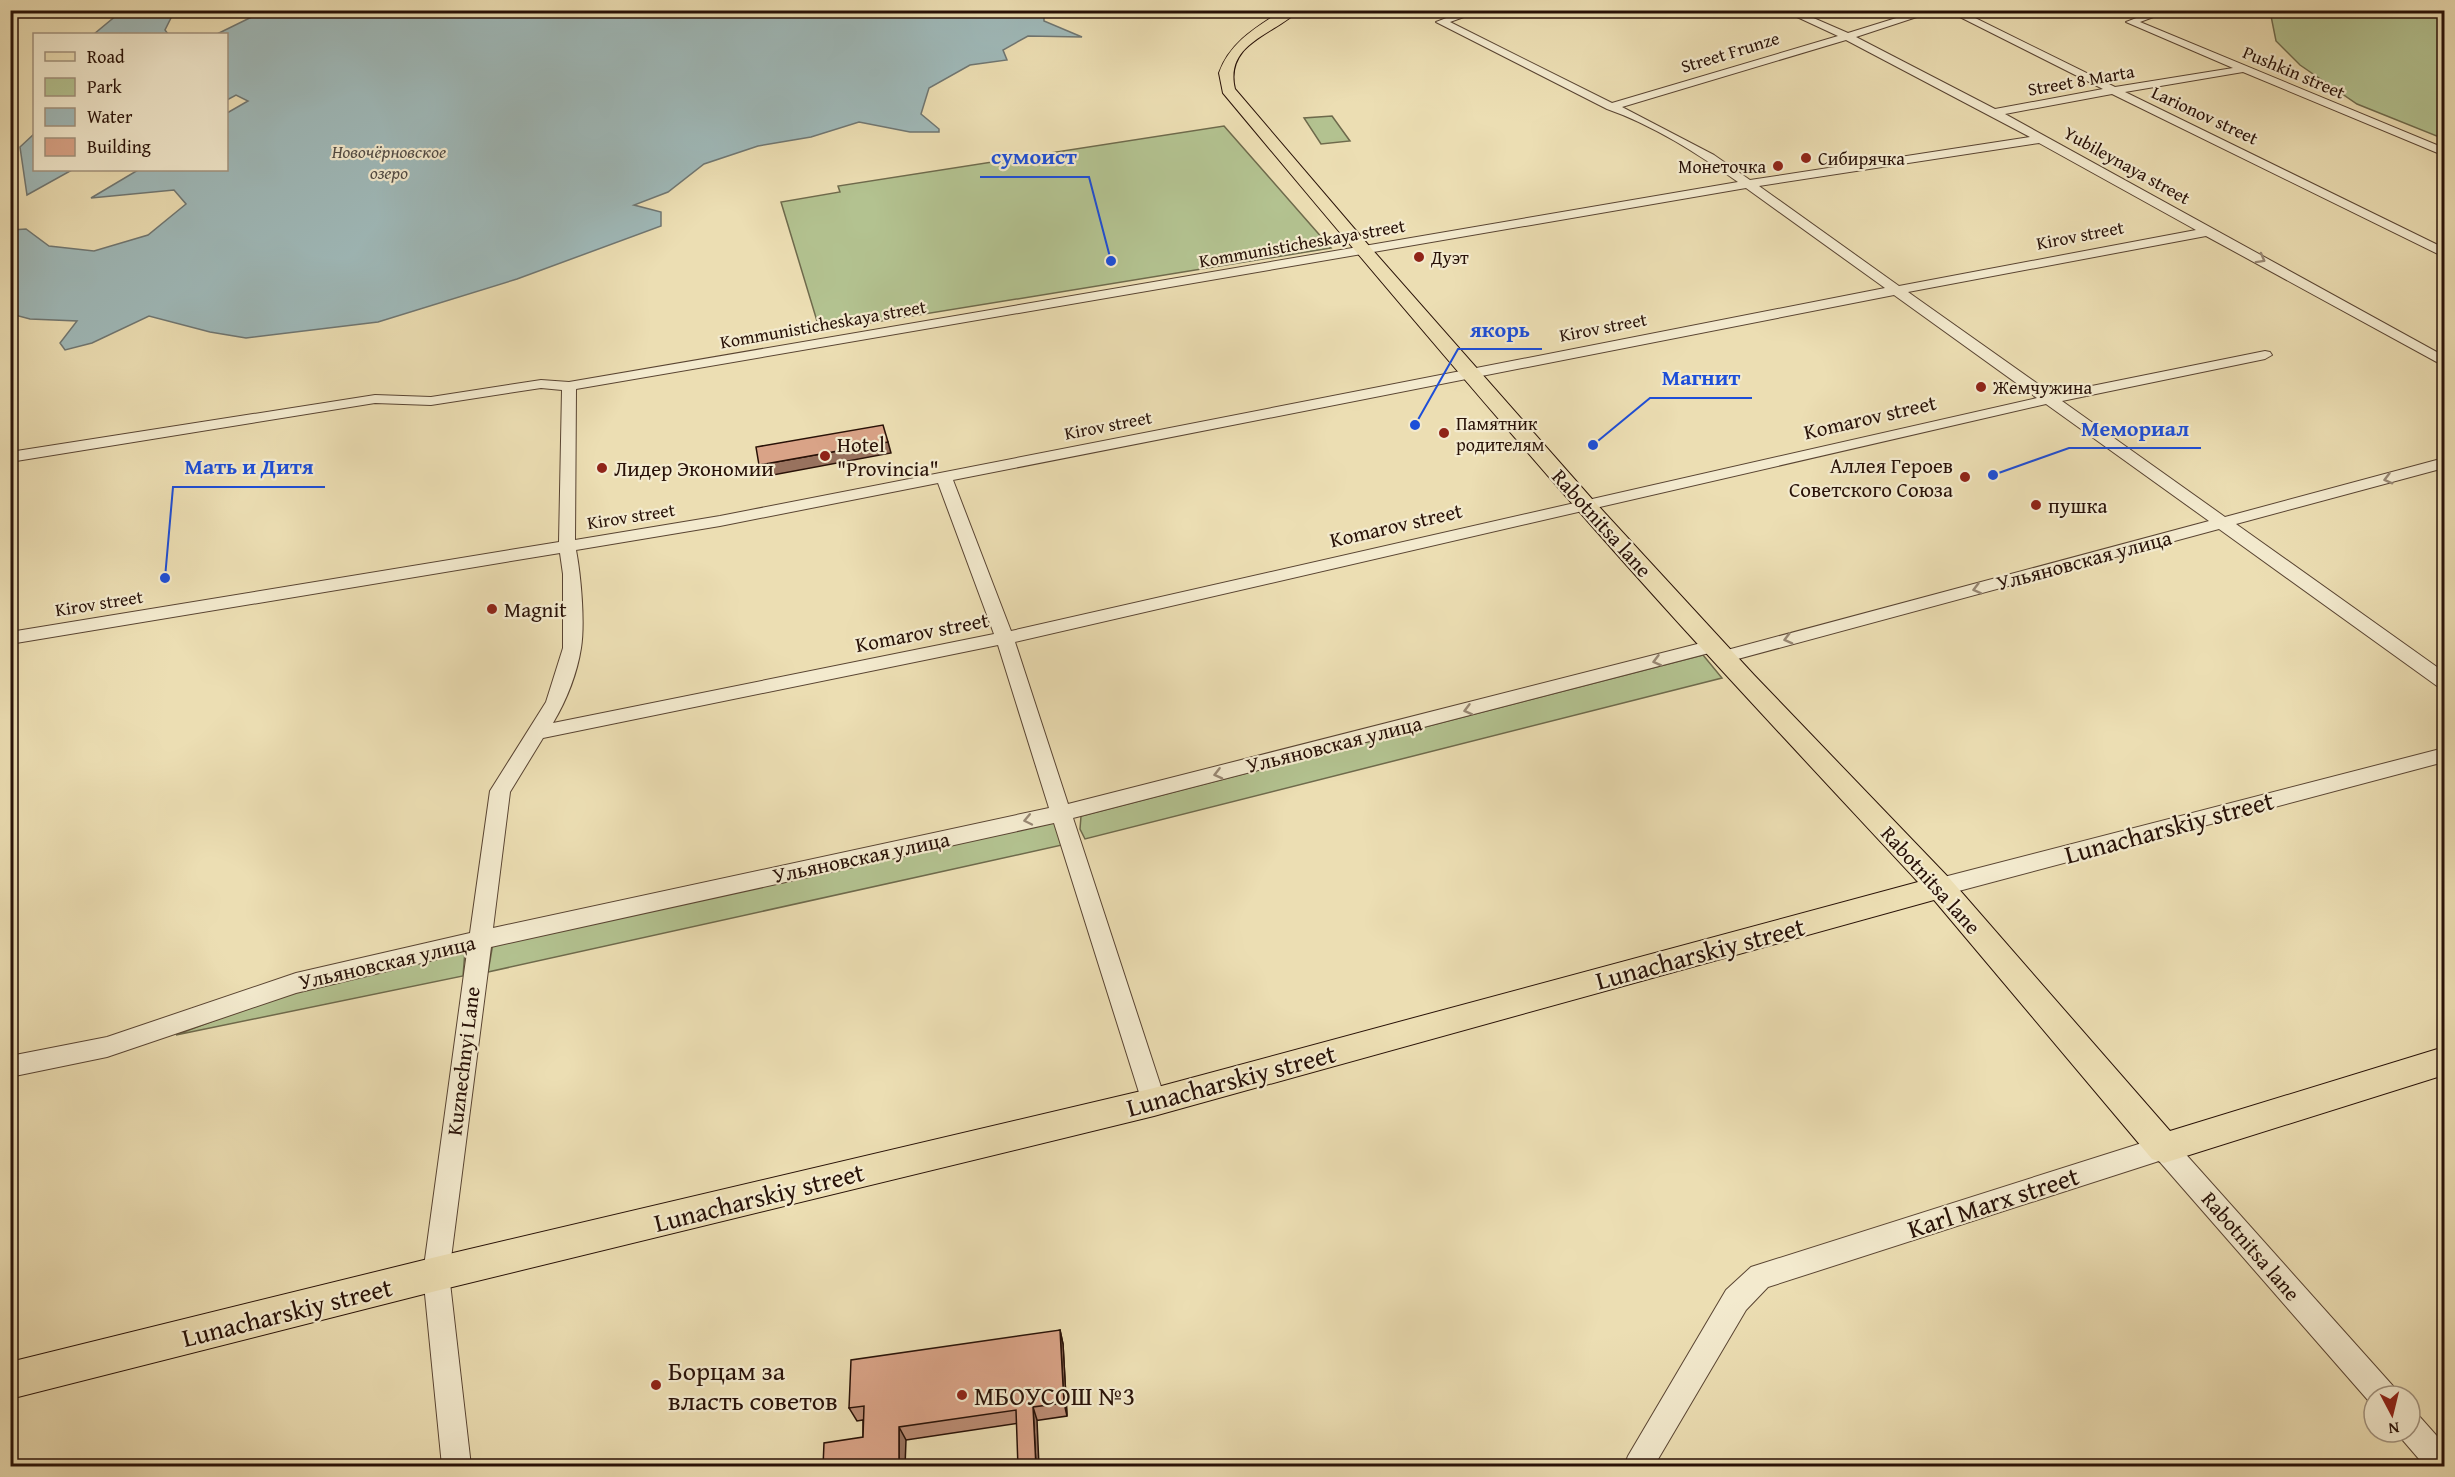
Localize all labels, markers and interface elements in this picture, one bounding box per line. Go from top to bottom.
street label: Street Frunze [1677,24,1783,80]
legend [33,33,228,171]
street label: Pushkin street [2239,38,2350,106]
text: Road [87,43,125,70]
street label: Street 8 Marta [2026,57,2137,103]
text: Park [87,73,123,100]
street label: Larionov street [2147,79,2263,152]
text: Water [87,103,133,130]
street label: Yubileynaya street [2059,119,2196,211]
text: Building [87,133,151,160]
callout: сумоист [980,137,1089,177]
water label: Новочёрновское озеро [332,138,446,186]
text: сумоист [991,140,1077,172]
place label: Сибирячка [1818,145,1905,172]
marker: Сибирячка [1799,151,1813,165]
place label: Монеточка [1678,153,1766,180]
marker: Монеточка [1771,159,1785,173]
street label: Kommunisticheskaya street [1197,211,1408,274]
street label: Kirov street [2034,213,2127,257]
place label: Дуэт [1430,244,1469,271]
marker: Дуэт [1412,250,1426,264]
one-way arrow [2255,252,2265,263]
street label: Kommunisticheskaya street [718,292,929,355]
street label: Kirov street [1557,305,1650,349]
callout: якорь [1458,309,1542,349]
text: якорь [1469,313,1530,345]
callout: Магнит [1650,358,1752,398]
text: Магнит [1662,361,1741,393]
place label: Жемчужина [1992,374,2092,401]
marker: Жемчужина [1974,380,1988,394]
street label: Komarov street [1801,387,1940,447]
street label: Kirov street [1062,403,1155,447]
callout: Мемориал [2069,408,2201,448]
place label: Памятник родителям [1456,410,1545,458]
text: Мемориал [2081,412,2189,444]
marker: Памятник родителям [1437,426,1451,440]
place label: Hotel "Provincia" [837,429,939,484]
callout: Мать и Дитя [173,447,325,487]
marker: Hotel "Provincia" [818,449,832,463]
text: Мать и Дитя [185,450,314,482]
place label: Аллея Героев Советского Союза [1789,450,1953,505]
place label: Лидер Экономии [614,453,774,484]
marker: Лидер Экономии [595,461,609,475]
street label: Rabotnitsa lane [1545,462,1659,584]
marker: Аллея Героев Советского Союза [1958,470,1972,484]
one-way arrow [2383,471,2393,484]
place label: пушка [2048,490,2107,521]
street label: Komarov street [1327,495,1466,555]
street label: Kirov street [585,496,677,536]
marker: пушка [2029,498,2043,512]
street label: Ульяновская улица [1993,522,2175,598]
one-way arrow [1972,582,1982,594]
street label: Kirov street [53,583,145,623]
place label: Magnit [504,594,567,625]
marker: Magnit [485,602,499,616]
street label: Komarov street [853,604,992,660]
one-way arrow [1783,632,1793,645]
one-way arrow [1652,653,1662,666]
one-way arrow [1463,703,1474,715]
street label: Ульяновская улица [1243,707,1425,781]
one-way arrow [1213,766,1223,779]
street label: Lunacharskiy street [2060,780,2278,874]
one-way arrow [1024,813,1034,826]
street label: Rabotnitsa lane [1874,819,1988,941]
street label: Ульяновская улица [770,823,952,891]
street label: Lunacharskiy street [1591,906,1809,1000]
street label: Ульяновская улица [296,927,478,997]
street label: Kuznechnyi Lane [438,985,488,1137]
street label: Lunacharskiy street [1122,1033,1340,1127]
street label: Lunacharskiy street [650,1152,868,1242]
street label: Karl Marx street [1902,1156,2084,1248]
street label: Rabotnitsa lane [2195,1184,2308,1308]
street label: Lunacharskiy street [178,1267,396,1357]
place label: Борцам за власть советов [668,1351,838,1420]
place label: МБОУСОШ №3 [974,1376,1135,1415]
marker: Борцам за власть советов [649,1378,663,1392]
north arrow [2362,1384,2422,1444]
marker: МБОУСОШ №3 [955,1388,969,1402]
text: N [2387,1416,2401,1441]

